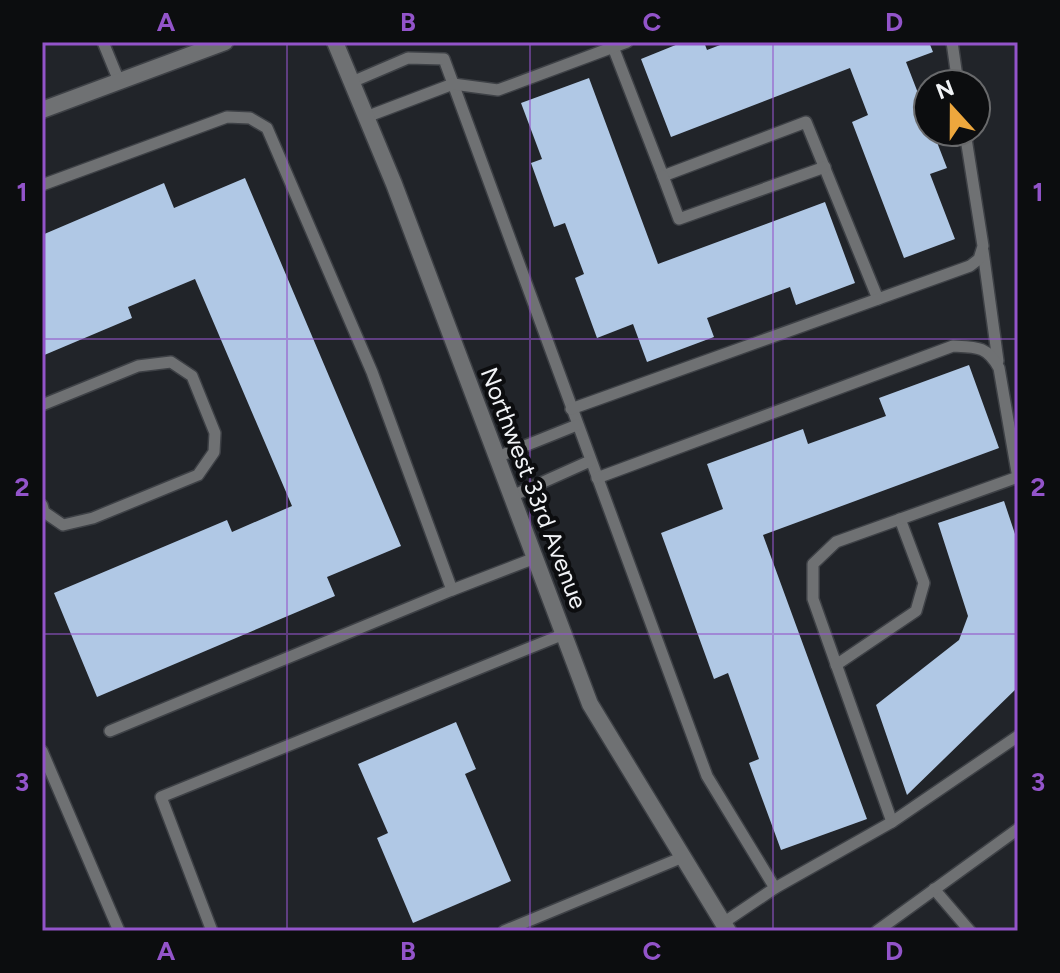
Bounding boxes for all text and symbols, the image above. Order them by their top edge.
text: A [157,6,176,38]
text: B [400,6,416,38]
text: C [643,6,662,38]
text: D [885,6,903,38]
north arrow [912,68,992,148]
text: N [932,74,958,105]
text: 1 [17,176,27,208]
text: 1 [1033,176,1043,208]
street label: Northwest 33rd Avenue [475,363,593,613]
text: 2 [14,471,30,503]
text: 2 [1030,471,1046,503]
text: 3 [15,766,29,798]
text: 3 [1031,766,1045,798]
text: A [157,935,176,967]
text: B [400,935,416,967]
text: C [643,935,662,967]
text: D [885,935,903,967]

